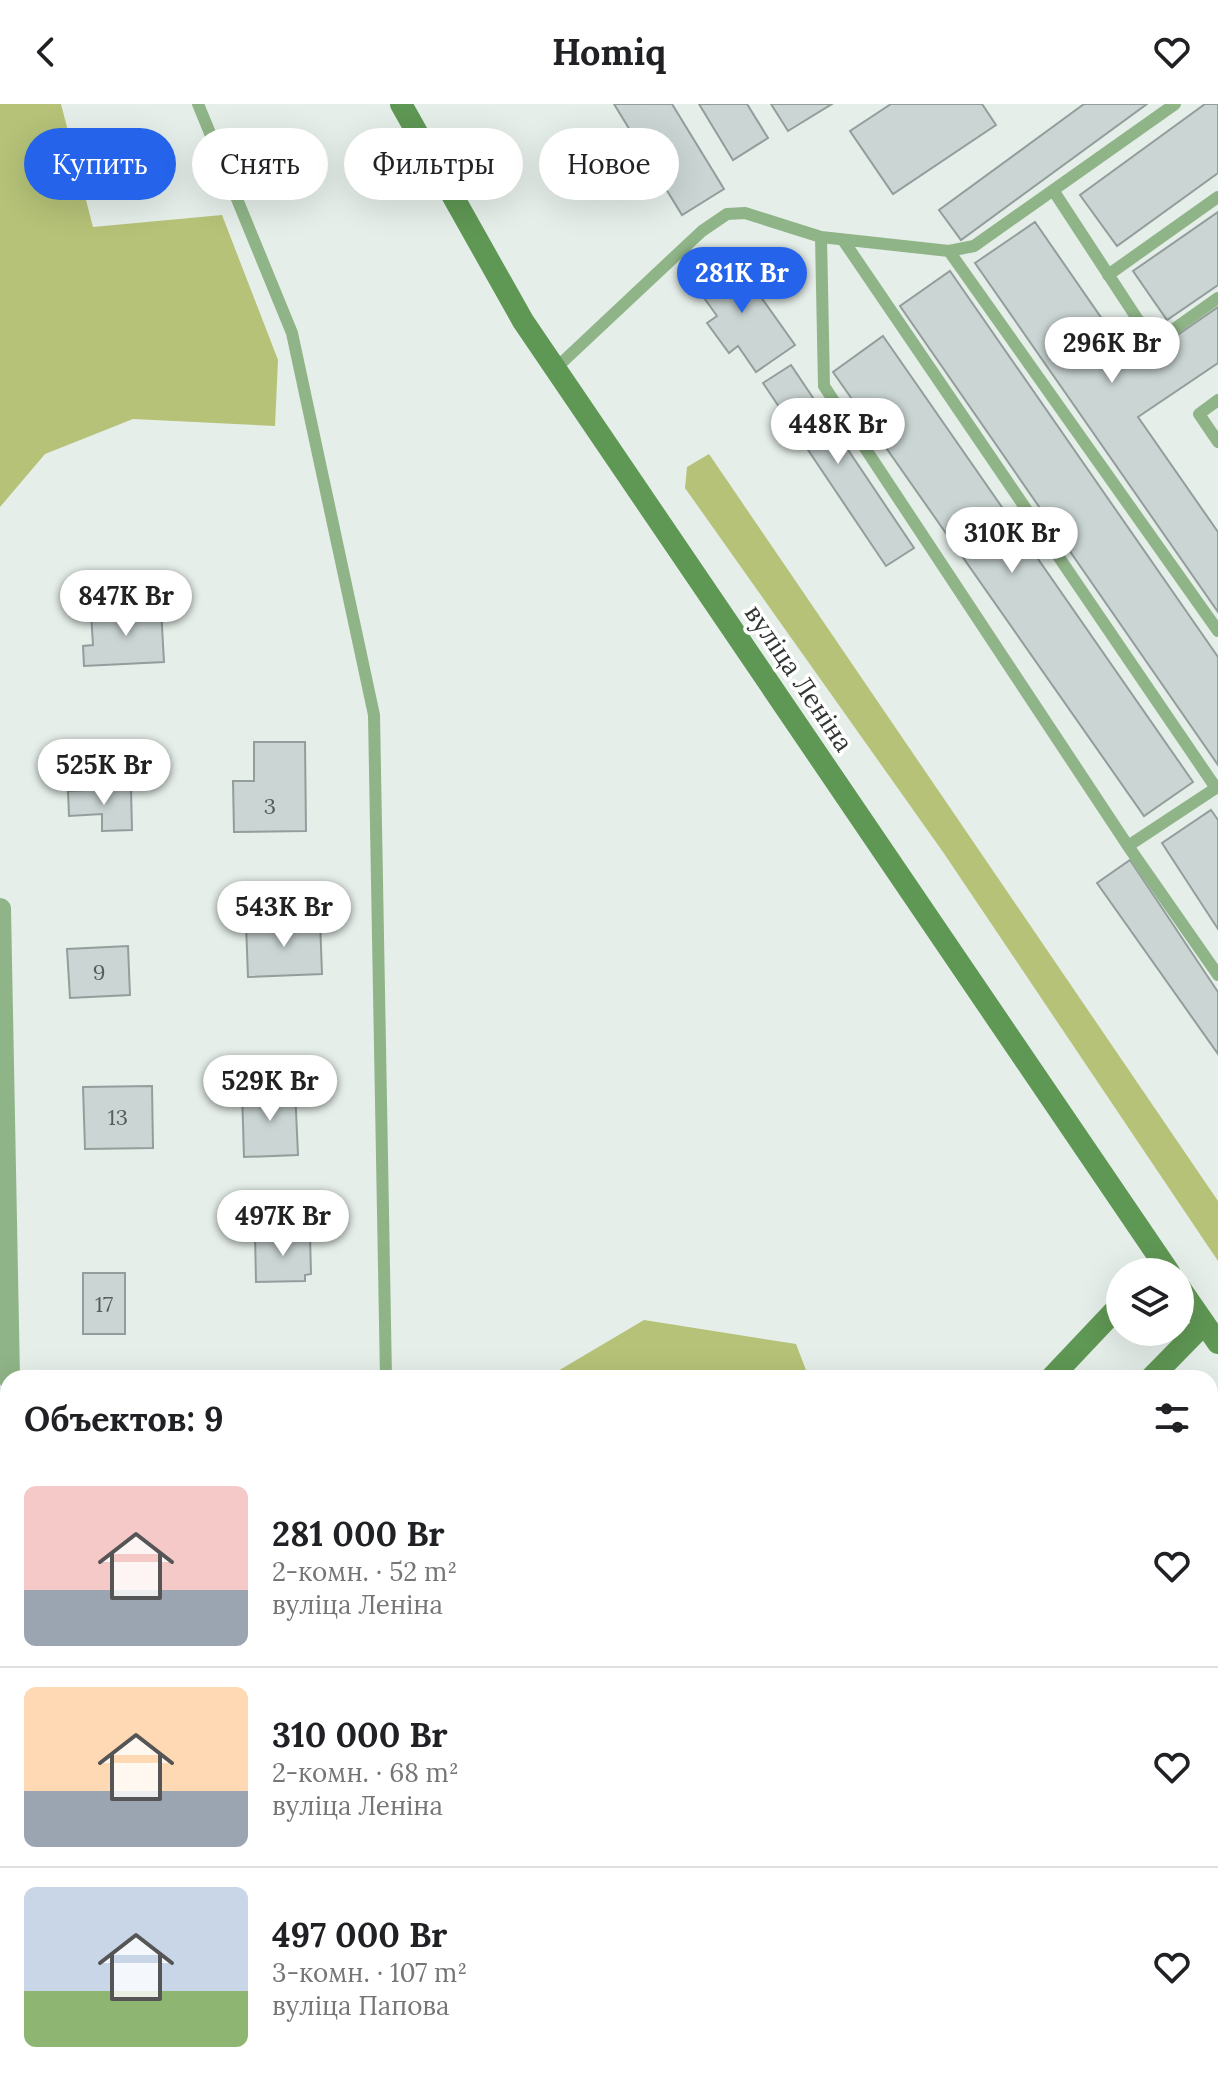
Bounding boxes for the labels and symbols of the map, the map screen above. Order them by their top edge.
pin: 281K Br [668,247,816,315]
pin: 296K Br [1038,317,1186,385]
pin: 448K Br [764,398,912,466]
pin: 310K Br [938,507,1086,575]
pin: 847K Br [52,570,200,638]
street label: вуліца Леніна [738,598,861,758]
pin: 525K Br [30,739,178,807]
house number: 3 [264,792,276,820]
pin: 543K Br [210,881,358,949]
house number: 9 [93,958,105,986]
pin: 529K Br [196,1055,344,1123]
house number: 13 [108,1103,128,1131]
pin: 497K Br [209,1190,357,1258]
house number: 17 [95,1290,113,1318]

